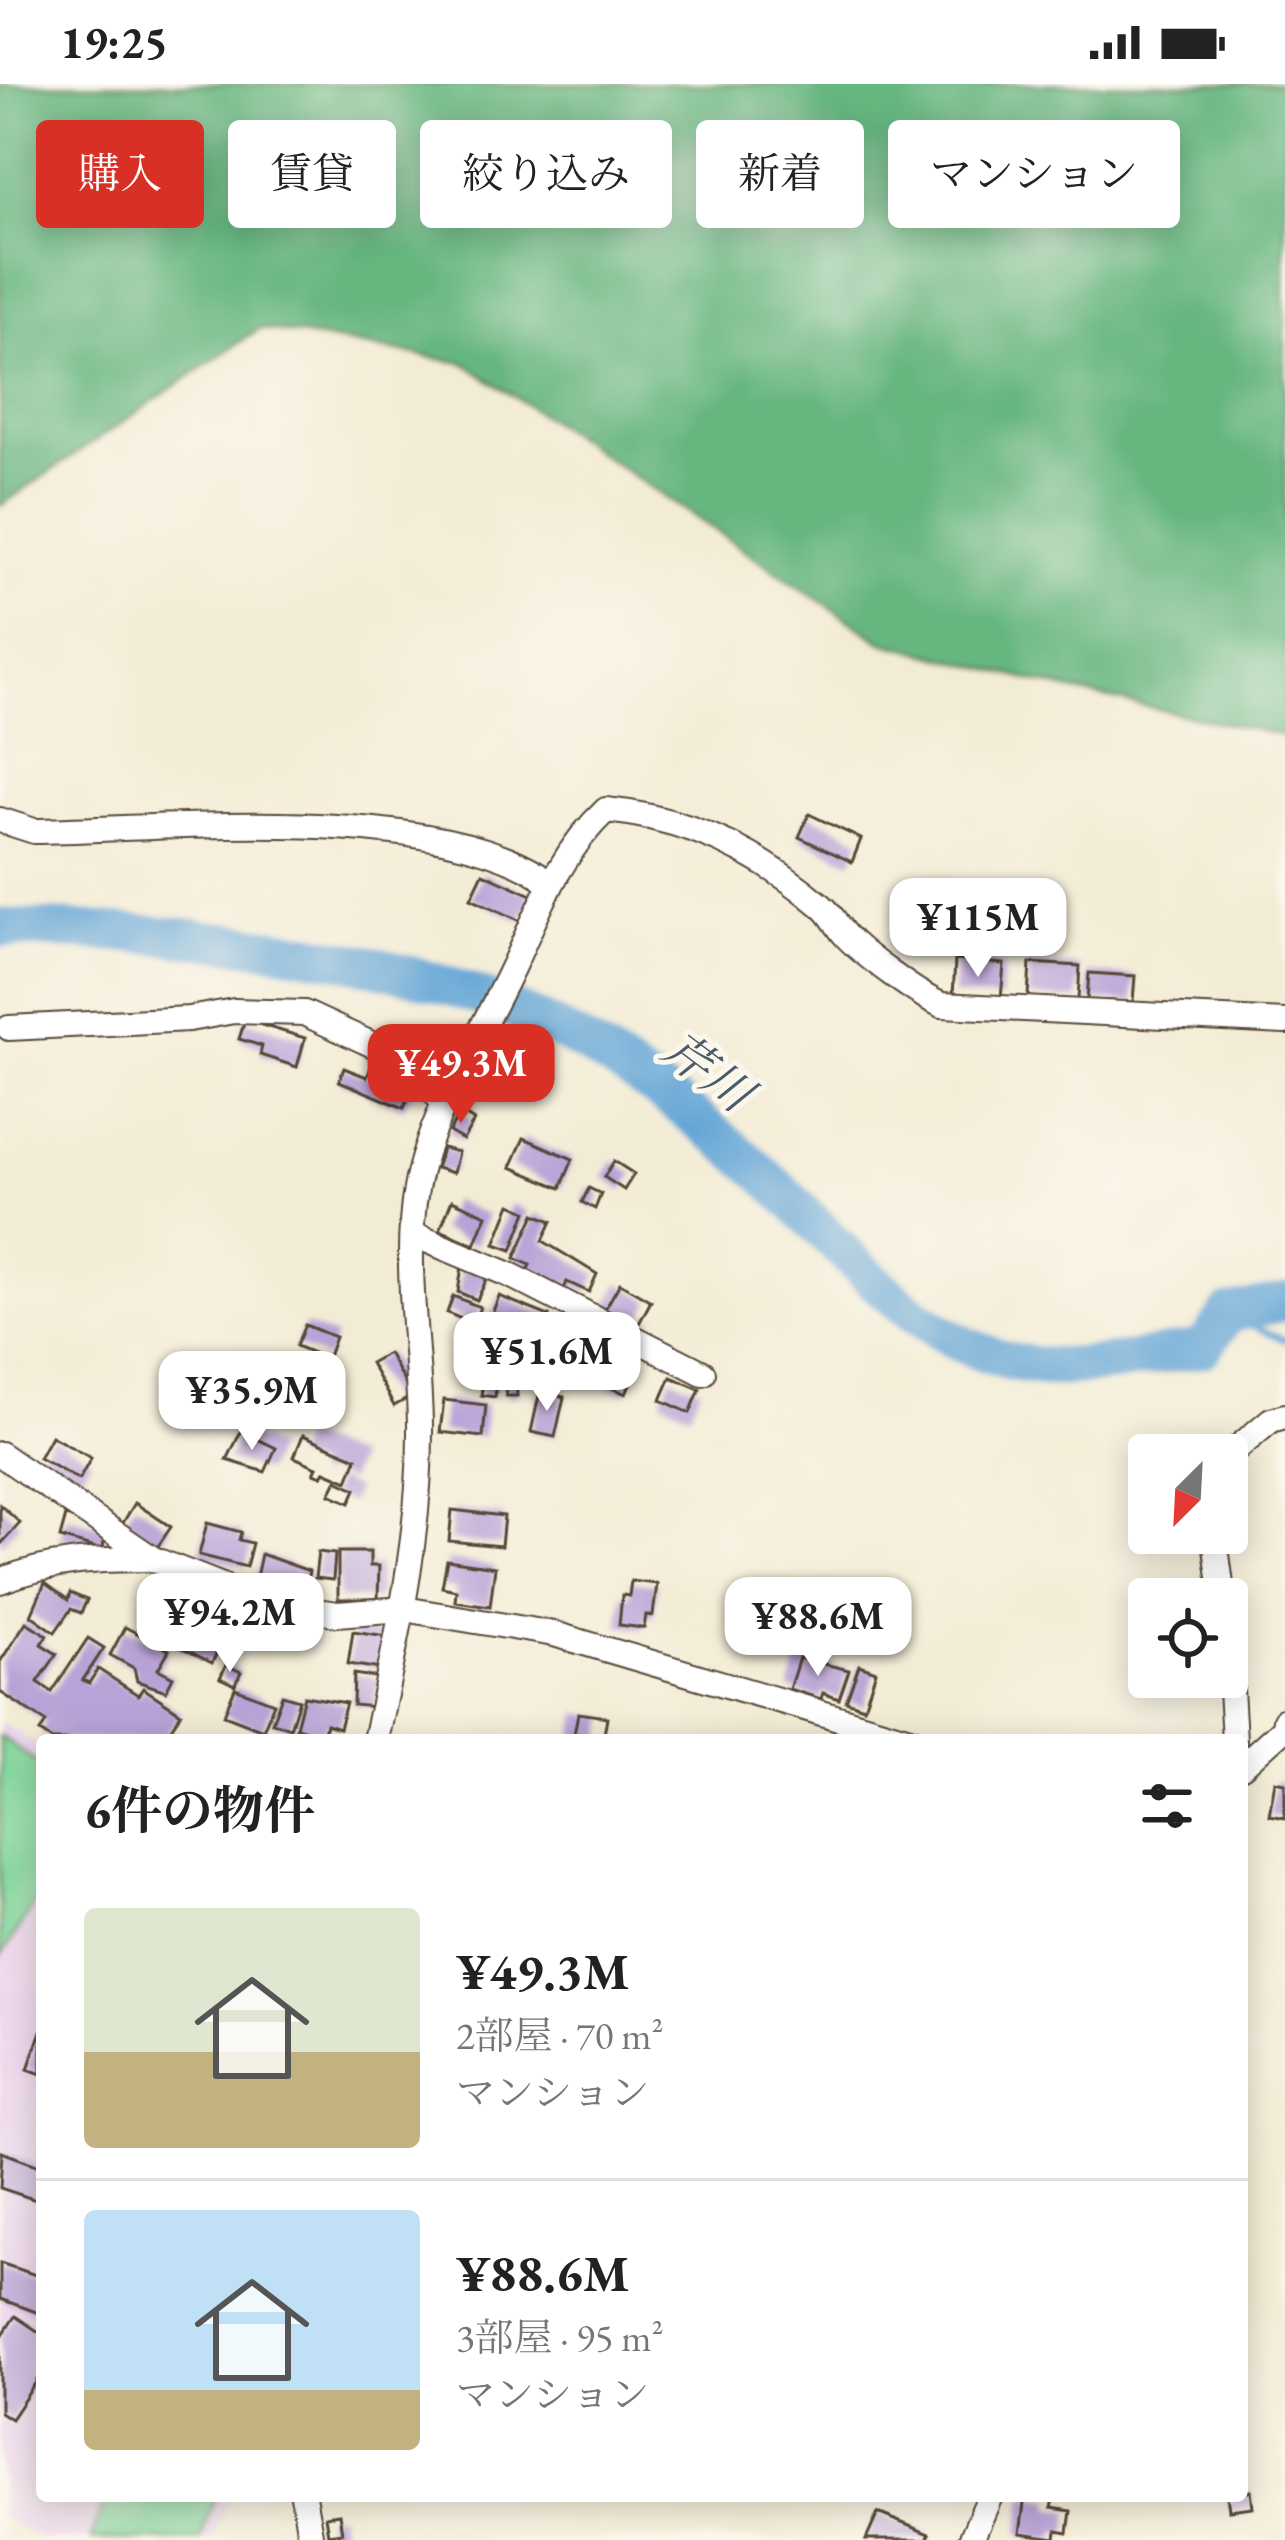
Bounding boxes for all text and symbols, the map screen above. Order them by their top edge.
text: 19:25 [60,13,168,71]
chip: 購入 [36,120,204,228]
chip: 賃貸 [228,120,396,228]
chip: 絞り込み [420,120,672,228]
chip: 新着 [696,120,864,228]
chip: マンション [888,120,1180,228]
pin: ¥115M [894,878,1062,980]
text: ¥115M [916,891,1040,942]
water label: 芹川 [651,1017,769,1128]
pin: ¥49.3M [363,1024,559,1126]
text: ¥49.3M [395,1037,527,1088]
pin: ¥51.6M [449,1312,645,1414]
text: ¥51.6M [481,1325,613,1376]
pin: ¥35.9M [154,1351,350,1453]
text: ¥35.9M [186,1364,318,1415]
north arrow [1128,1434,1248,1554]
map controls [1128,1434,1248,1698]
pin: ¥94.2M [132,1573,328,1675]
pin: ¥88.6M [720,1577,916,1679]
button: locate [1128,1578,1248,1698]
text: ¥94.2M [164,1586,296,1637]
text: ¥88.6M [752,1590,884,1641]
icon: filters [1134,1773,1200,1839]
text: 6件の物件 [84,1777,315,1843]
text: ¥49.3M [456,1938,630,2004]
icon: home [180,1956,324,2100]
text: 2部屋 · 70 m² [456,2010,663,2061]
text: マンション [456,2067,649,2118]
text: ¥88.6M [456,2240,630,2306]
icon: home [180,2258,324,2402]
text: 3部屋 · 95 m² [456,2312,663,2363]
text: マンション [456,2369,649,2420]

